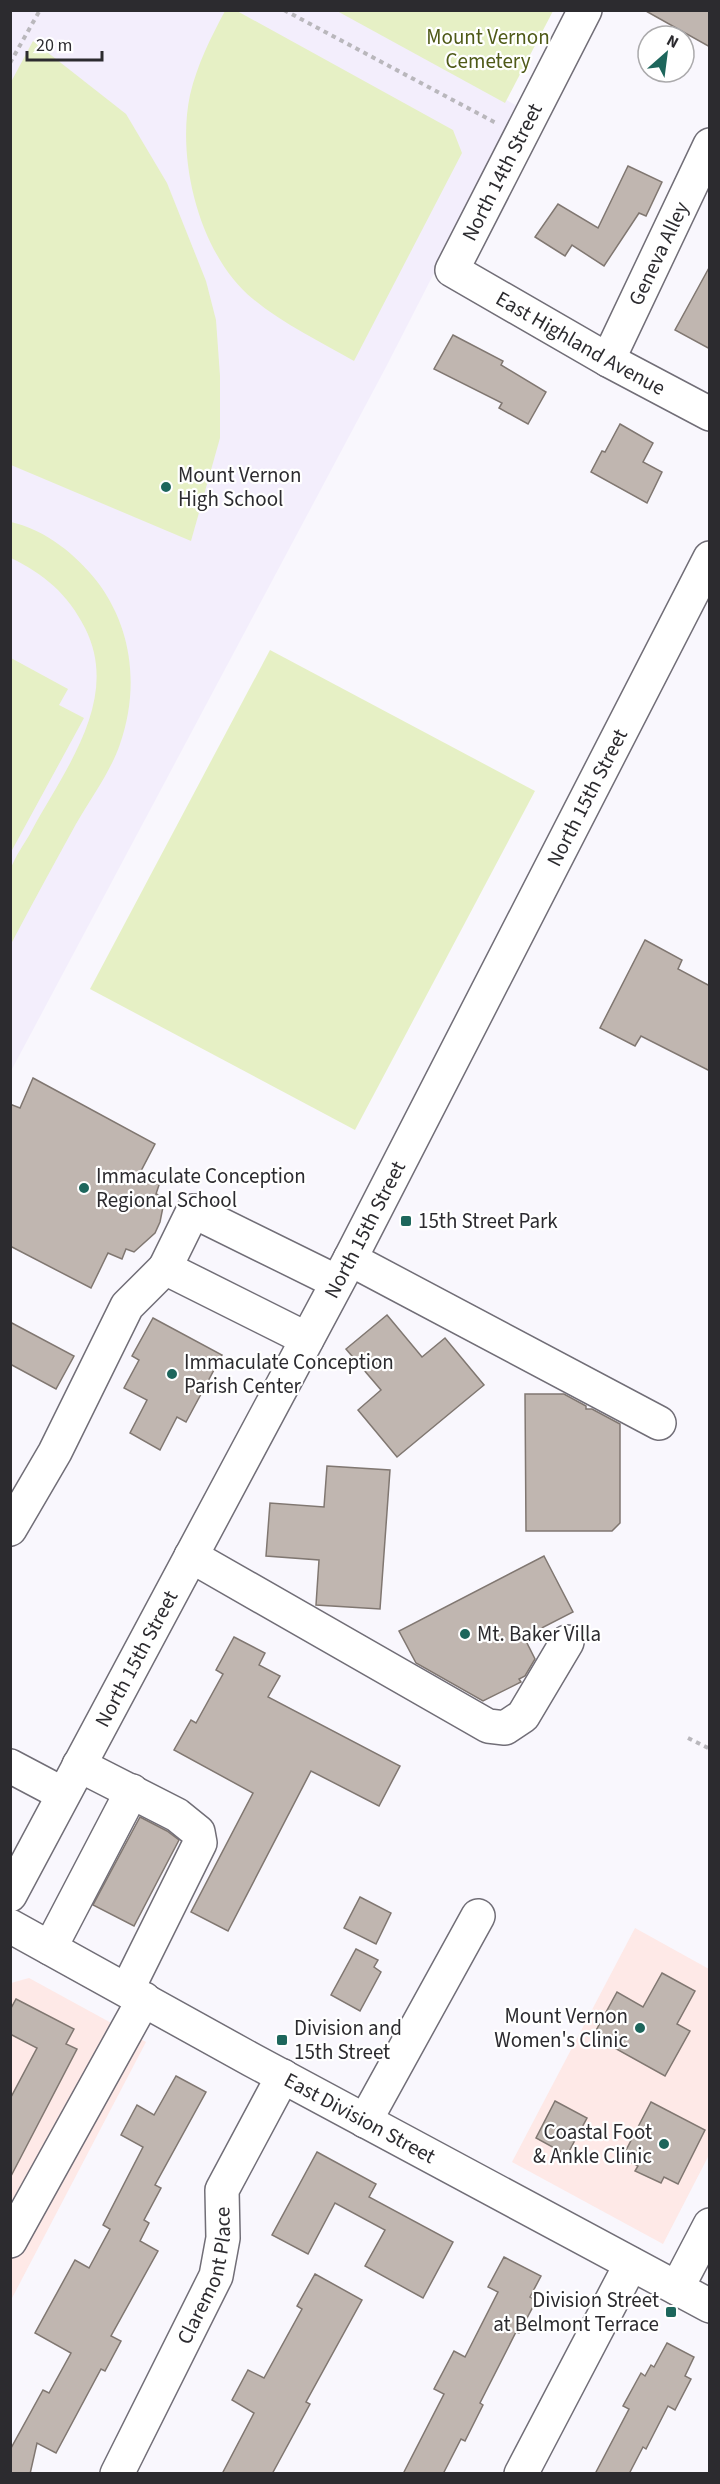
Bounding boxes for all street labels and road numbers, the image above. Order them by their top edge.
street label: North 14th Street [454,98,550,246]
street label: Geneva Alley [621,196,696,310]
street label: East Highland Avenue [490,283,671,403]
street label: North 15th Street [539,723,635,872]
street label: North 15th Street [317,1156,413,1304]
street label: North 15th Street [87,1585,185,1732]
street label: East Division Street [279,2065,441,2171]
street label: Claremont Place [169,2206,238,2349]

